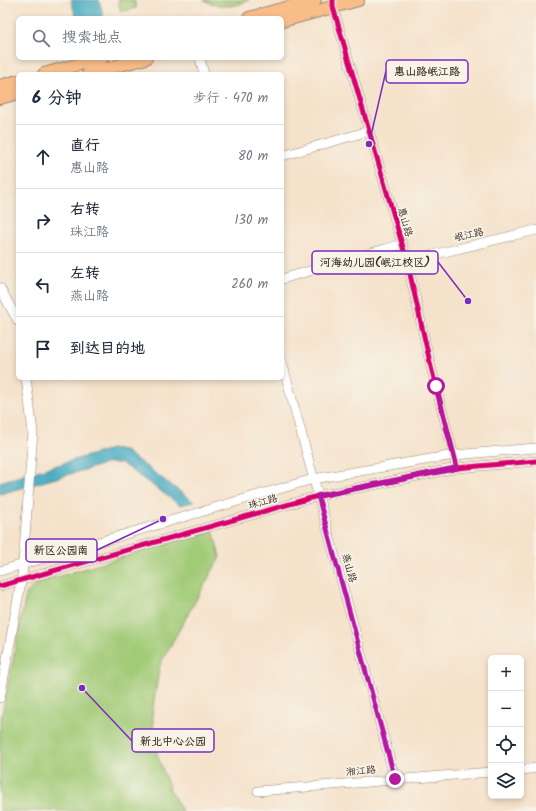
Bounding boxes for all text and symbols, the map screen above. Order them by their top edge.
search box [16,16,284,60]
text: 搜索地点 [62,26,122,50]
icon: search [30,27,52,49]
callout: 惠山路岷江路 [386,60,468,83]
text: 惠山路岷江路 [394,63,460,81]
text: 6 分钟 [32,85,82,112]
text: 步行 · 470 m [193,88,268,109]
text: 直行 [70,134,100,158]
icon: ahead [32,146,54,168]
text: 80 m [238,146,268,167]
text: 惠山路 [70,158,109,179]
text: 右转 [70,198,100,222]
street label: 惠山路 [393,205,417,239]
icon: right [32,210,54,232]
text: 130 m [234,210,268,231]
text: 珠江路 [70,222,109,243]
street label: 岷江路 [453,224,485,246]
callout: 河海幼儿园(岷江校区) [312,251,438,274]
text: 河海幼儿园(岷江校区) [320,254,430,272]
text: 左转 [70,262,100,286]
icon: left [32,274,54,296]
text: 260 m [231,274,268,295]
text: 燕山路 [70,286,109,307]
text: 到达目的地 [70,337,145,361]
icon: arrive [32,338,54,360]
route start [427,377,445,395]
street label: 珠江路 [246,490,280,514]
callout: 新区公园南 [26,539,97,562]
text: 新区公园南 [34,542,89,560]
street label: 燕山路 [337,551,361,585]
map controls [488,655,524,799]
button: + [488,655,524,691]
button: − [488,691,524,727]
button: locate [488,727,524,763]
callout: 新北中心公园 [132,729,214,752]
text: 新北中心公园 [140,733,206,751]
street label: 湘江路 [345,762,377,780]
button: layers [488,763,524,799]
route end [386,770,404,788]

